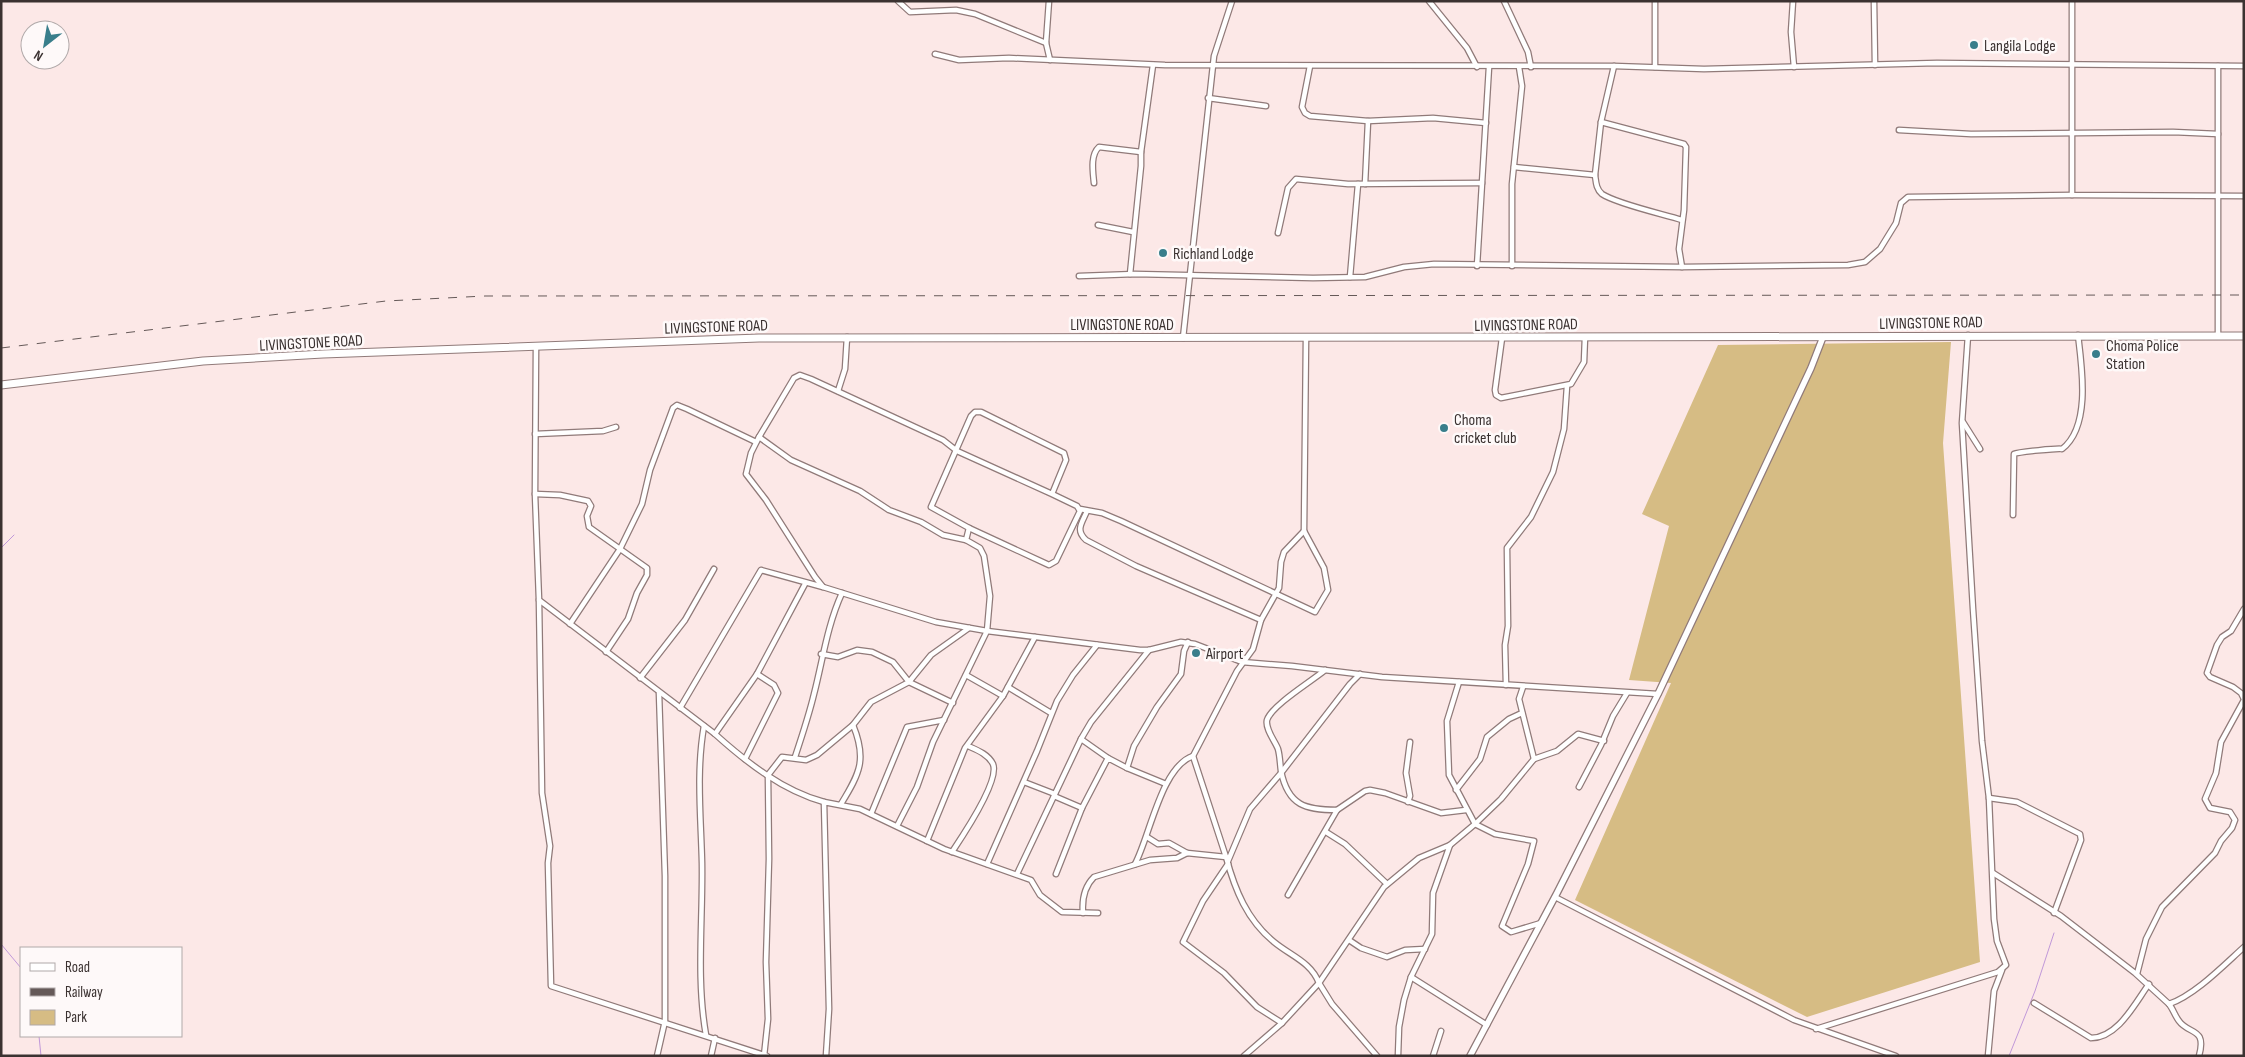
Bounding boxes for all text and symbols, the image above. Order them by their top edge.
north arrow [20,20,70,70]
place label: Langila Lodge [1984,37,2056,56]
marker: Langila Lodge [1968,39,1980,51]
text: N [31,47,46,65]
place label: Richland Lodge [1173,245,1254,264]
marker: Richland Lodge [1157,247,1169,259]
street label: LIVINGSTONE ROAD [1879,313,1983,334]
street label: LIVINGSTONE ROAD [1474,315,1578,336]
street label: LIVINGSTONE ROAD [664,316,768,339]
street label: LIVINGSTONE ROAD [1070,316,1174,335]
street label: LIVINGSTONE ROAD [259,331,363,356]
place label: Choma Police Station [2106,337,2179,374]
marker: Choma Police Station [2090,348,2102,360]
place label: Choma cricket club [1454,411,1517,448]
marker: Choma cricket club [1438,422,1450,434]
place label: Airport [1205,645,1243,664]
marker: Airport [1190,647,1202,659]
legend [20,947,182,1037]
text: Road [65,958,90,977]
text: Railway [65,983,103,1002]
text: Park [65,1008,87,1027]

